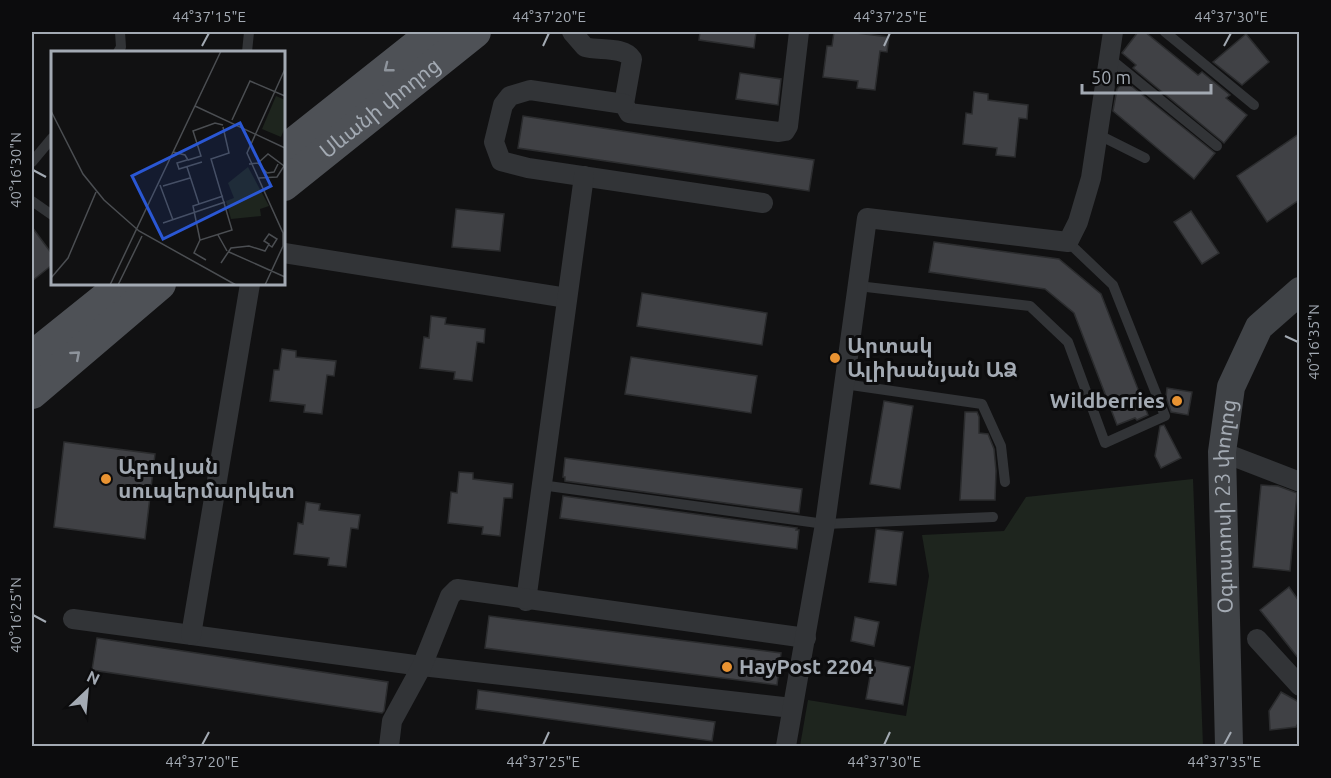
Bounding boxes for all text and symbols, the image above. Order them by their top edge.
text: 44°37'15"E [172,8,246,25]
text: 44°37'20"E [512,8,586,25]
text: 44°37'25"E [853,8,927,25]
text: 44°37'30"E [1194,8,1268,25]
inset map [51,51,285,285]
street label: Սևանի փողոց [314,52,445,163]
scale bar [1082,57,1211,95]
one-way arrow [384,60,395,71]
text: 50 m [1091,67,1131,87]
text: 40°16'30"N [7,132,24,208]
text: 40°16'35"N [1305,304,1322,380]
place label: Արտակ Ալիխանյան ԱՁ [847,333,1017,382]
one-way arrow [69,351,80,362]
marker: Արտակ Ալիխանյան ԱՁ [828,351,842,365]
place label: Wildberries [1050,388,1165,412]
marker: Wildberries [1170,394,1184,408]
street label: Օգոստոսի 23 փողոց [1209,397,1241,614]
place label: Աբովյան սուպերմարկետ [118,454,295,503]
marker: Աբովյան սուպերմարկետ [99,472,113,486]
text: 40°16'25"N [7,577,24,653]
place label: HayPost 2204 [739,654,874,678]
marker: HayPost 2204 [720,660,734,674]
north arrow [57,661,117,721]
text: N [84,667,103,688]
text: 44°37'20"E [165,753,239,770]
text: 44°37'25"E [506,753,580,770]
text: 44°37'30"E [847,753,921,770]
text: 44°37'35"E [1187,753,1261,770]

